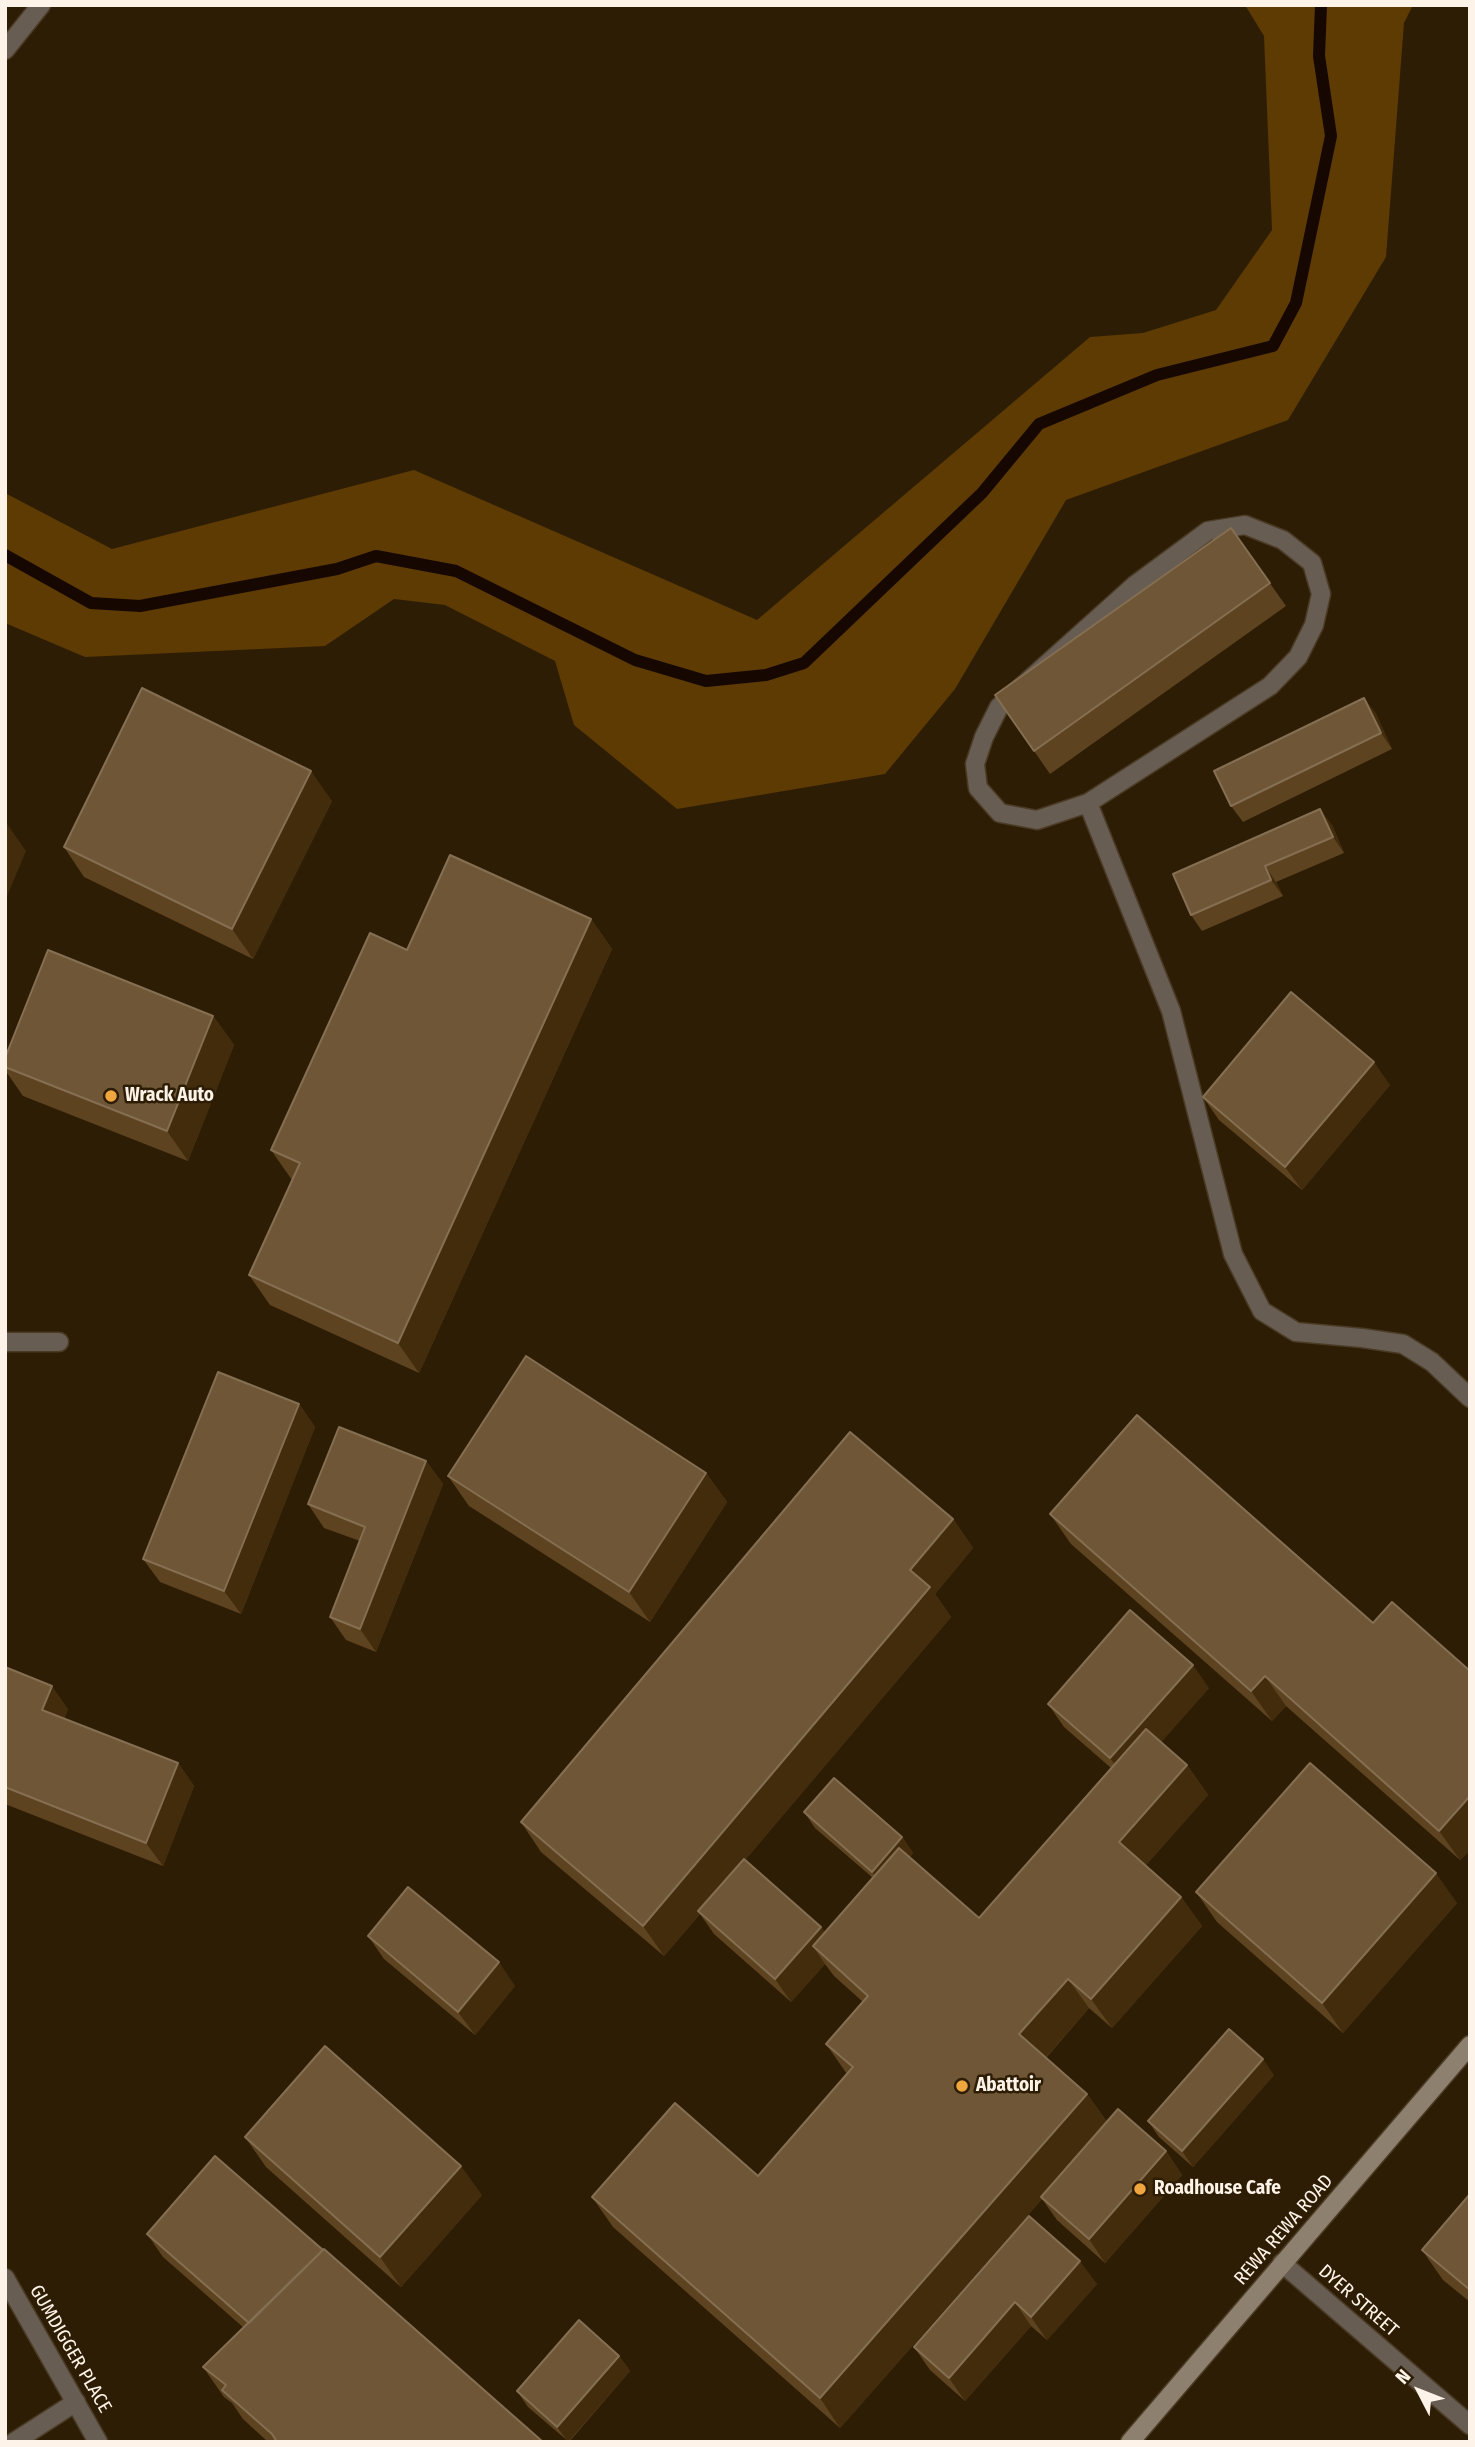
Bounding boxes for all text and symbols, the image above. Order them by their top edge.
place label: Wrack Auto [125,1085,214,1107]
marker: Wrack Auto [103,1088,119,1104]
place label: Abattoir [976,2075,1041,2097]
marker: Abattoir [954,2078,970,2094]
street label: REWA REWA ROAD [1230,2170,1338,2290]
place label: Roadhouse Cafe [1154,2178,1281,2200]
marker: Roadhouse Cafe [1132,2181,1148,2197]
street label: DYER STREET [1313,2260,1403,2342]
street label: GUMDIGGER PLACE [24,2281,116,2417]
north arrow [1384,2356,1454,2426]
text: N [1391,2365,1415,2389]

